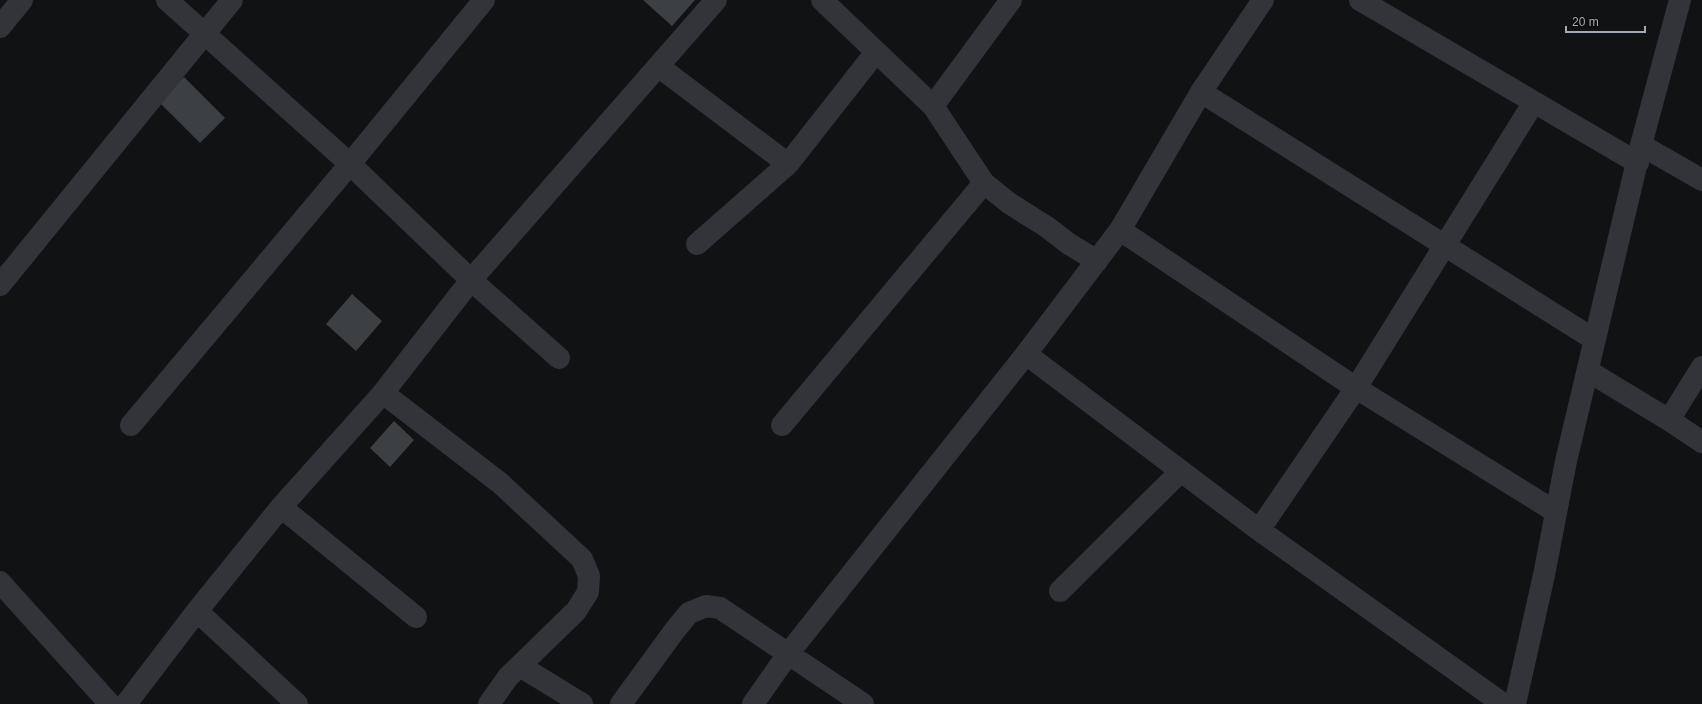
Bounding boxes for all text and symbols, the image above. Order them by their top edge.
scale bar [1566,8,1645,34]
text: 20 m [1572,15,1599,29]

